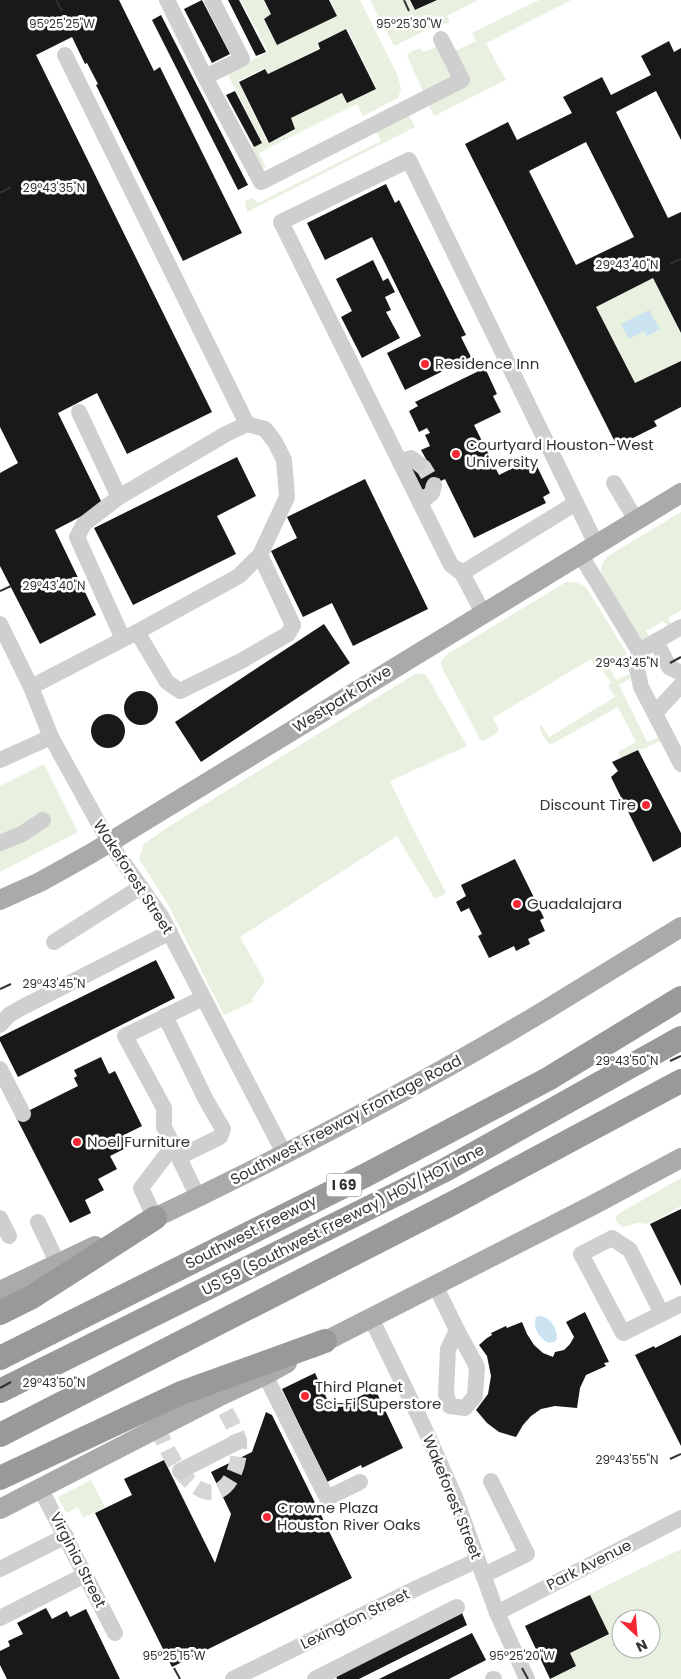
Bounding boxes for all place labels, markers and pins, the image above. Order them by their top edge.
place label: Residence Inn [435,353,539,374]
marker: Residence Inn [419,358,431,370]
place label: Courtyard Houston-West University [466,434,654,472]
marker: Courtyard Houston-West University [450,448,462,460]
place label: Discount Tire [540,794,636,815]
marker: Discount Tire [640,799,652,811]
place label: Guadalajara [527,893,622,914]
marker: Guadalajara [511,898,523,910]
place label: Noel Furniture [87,1131,190,1152]
marker: Noel Furniture [71,1136,83,1148]
place label: Third Planet Sci-Fi Superstore [315,1376,441,1414]
marker: Third Planet Sci-Fi Superstore [299,1390,311,1402]
place label: Crowne Plaza Houston River Oaks [277,1497,421,1535]
marker: Crowne Plaza Houston River Oaks [261,1511,273,1523]

